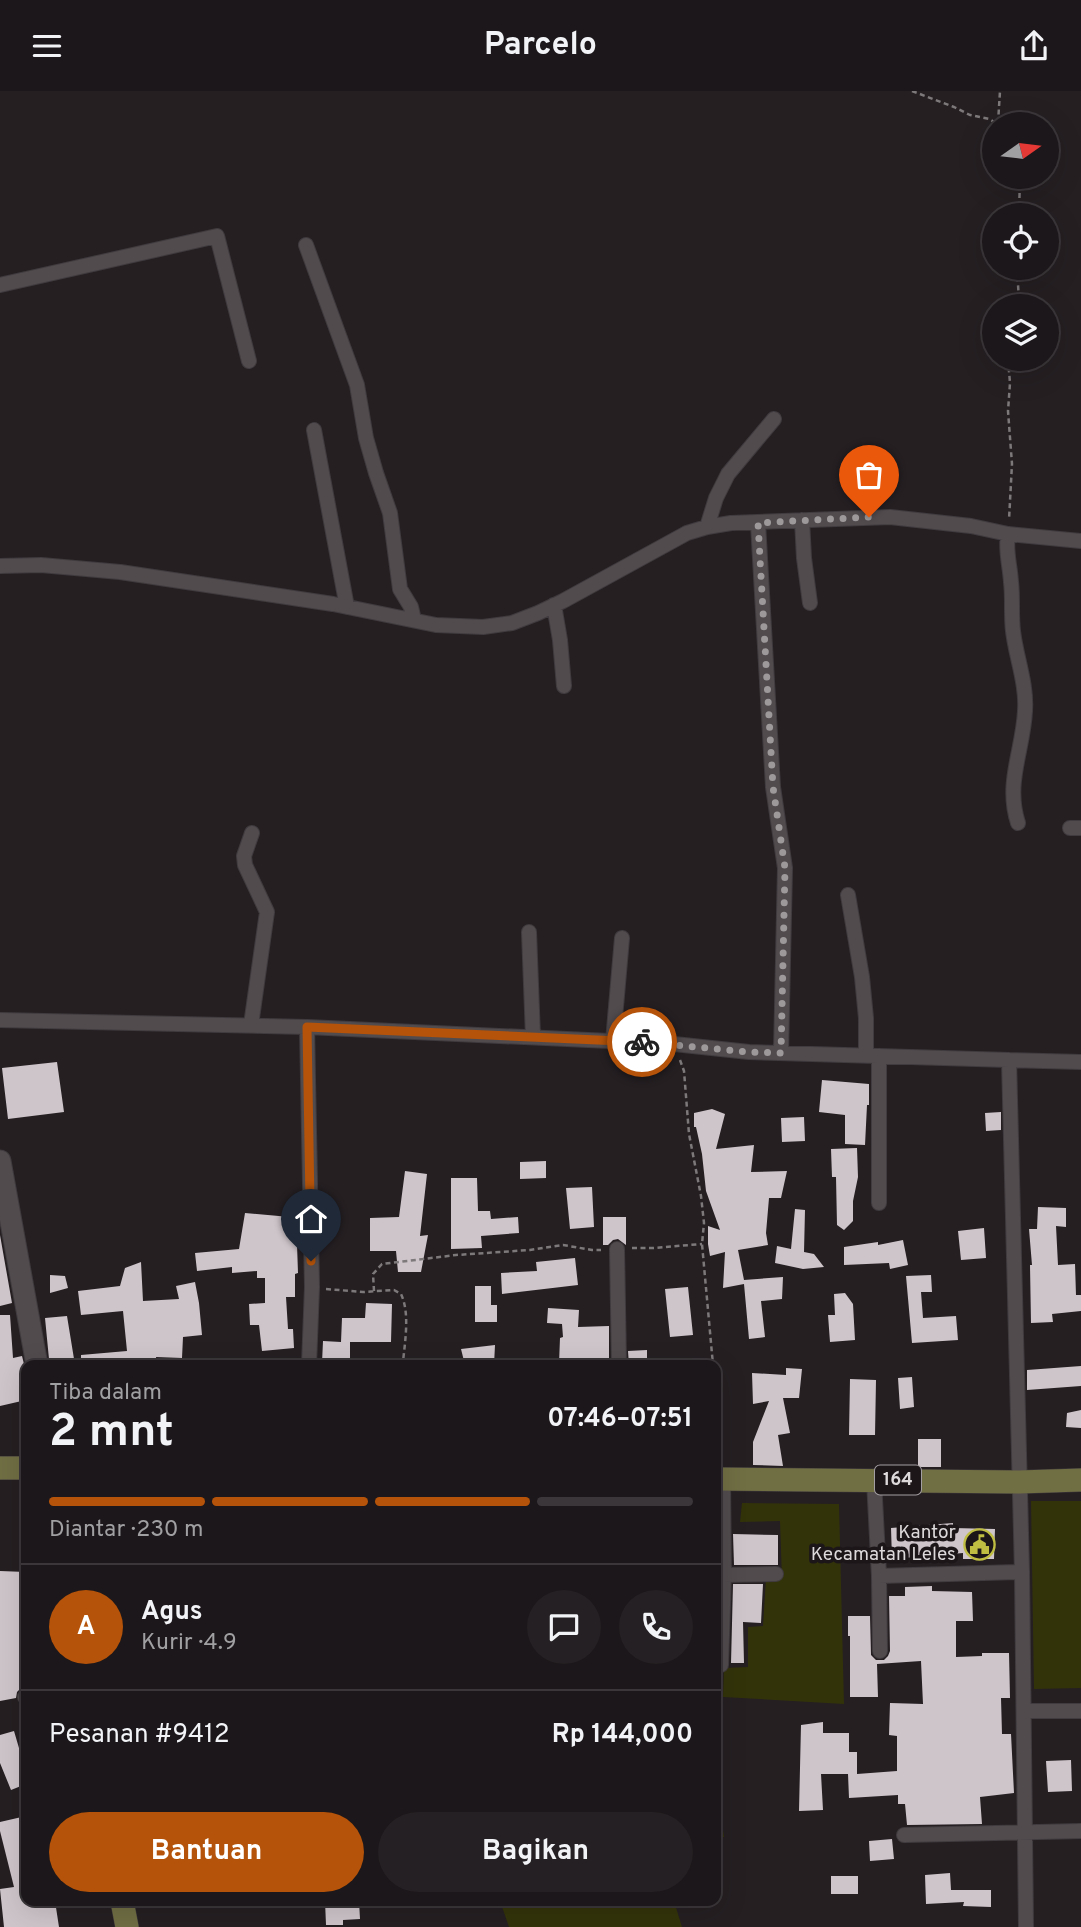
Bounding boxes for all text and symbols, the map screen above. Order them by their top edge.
text: Parcelo [484,26,597,66]
icon: menu [28,27,66,65]
icon: share [1015,27,1053,65]
north arrow [982,112,1059,189]
map controls [982,112,1059,371]
button: locate [982,203,1059,280]
button: layers [982,294,1059,371]
pin [839,445,899,517]
icon: bag [850,456,888,494]
courier [607,1007,677,1077]
icon: bike [623,1023,661,1061]
pin [281,1189,341,1261]
icon: home [292,1200,330,1238]
text: Tiba dalam [49,1379,162,1408]
text: 07:46–07:51 [547,1403,693,1436]
text: 2 mnt [49,1404,174,1463]
road number: 164 [875,1465,921,1495]
text: Diantar · 230 m [49,1516,204,1545]
place label: Kantor Kecamatan Leles [811,1521,957,1567]
public building icon: Kantor Kecamatan Leles [962,1527,996,1561]
button: chat [527,1590,601,1664]
button: phone [619,1590,693,1664]
text: Agus [141,1596,203,1629]
text: A [77,1611,95,1644]
text: Kurir · 4.9 [141,1629,237,1658]
text: Pesanan #9412 [49,1719,230,1752]
text: Rp 144,000 [552,1719,693,1752]
button: Bantuan [49,1812,364,1892]
button: Bagikan [378,1812,693,1892]

